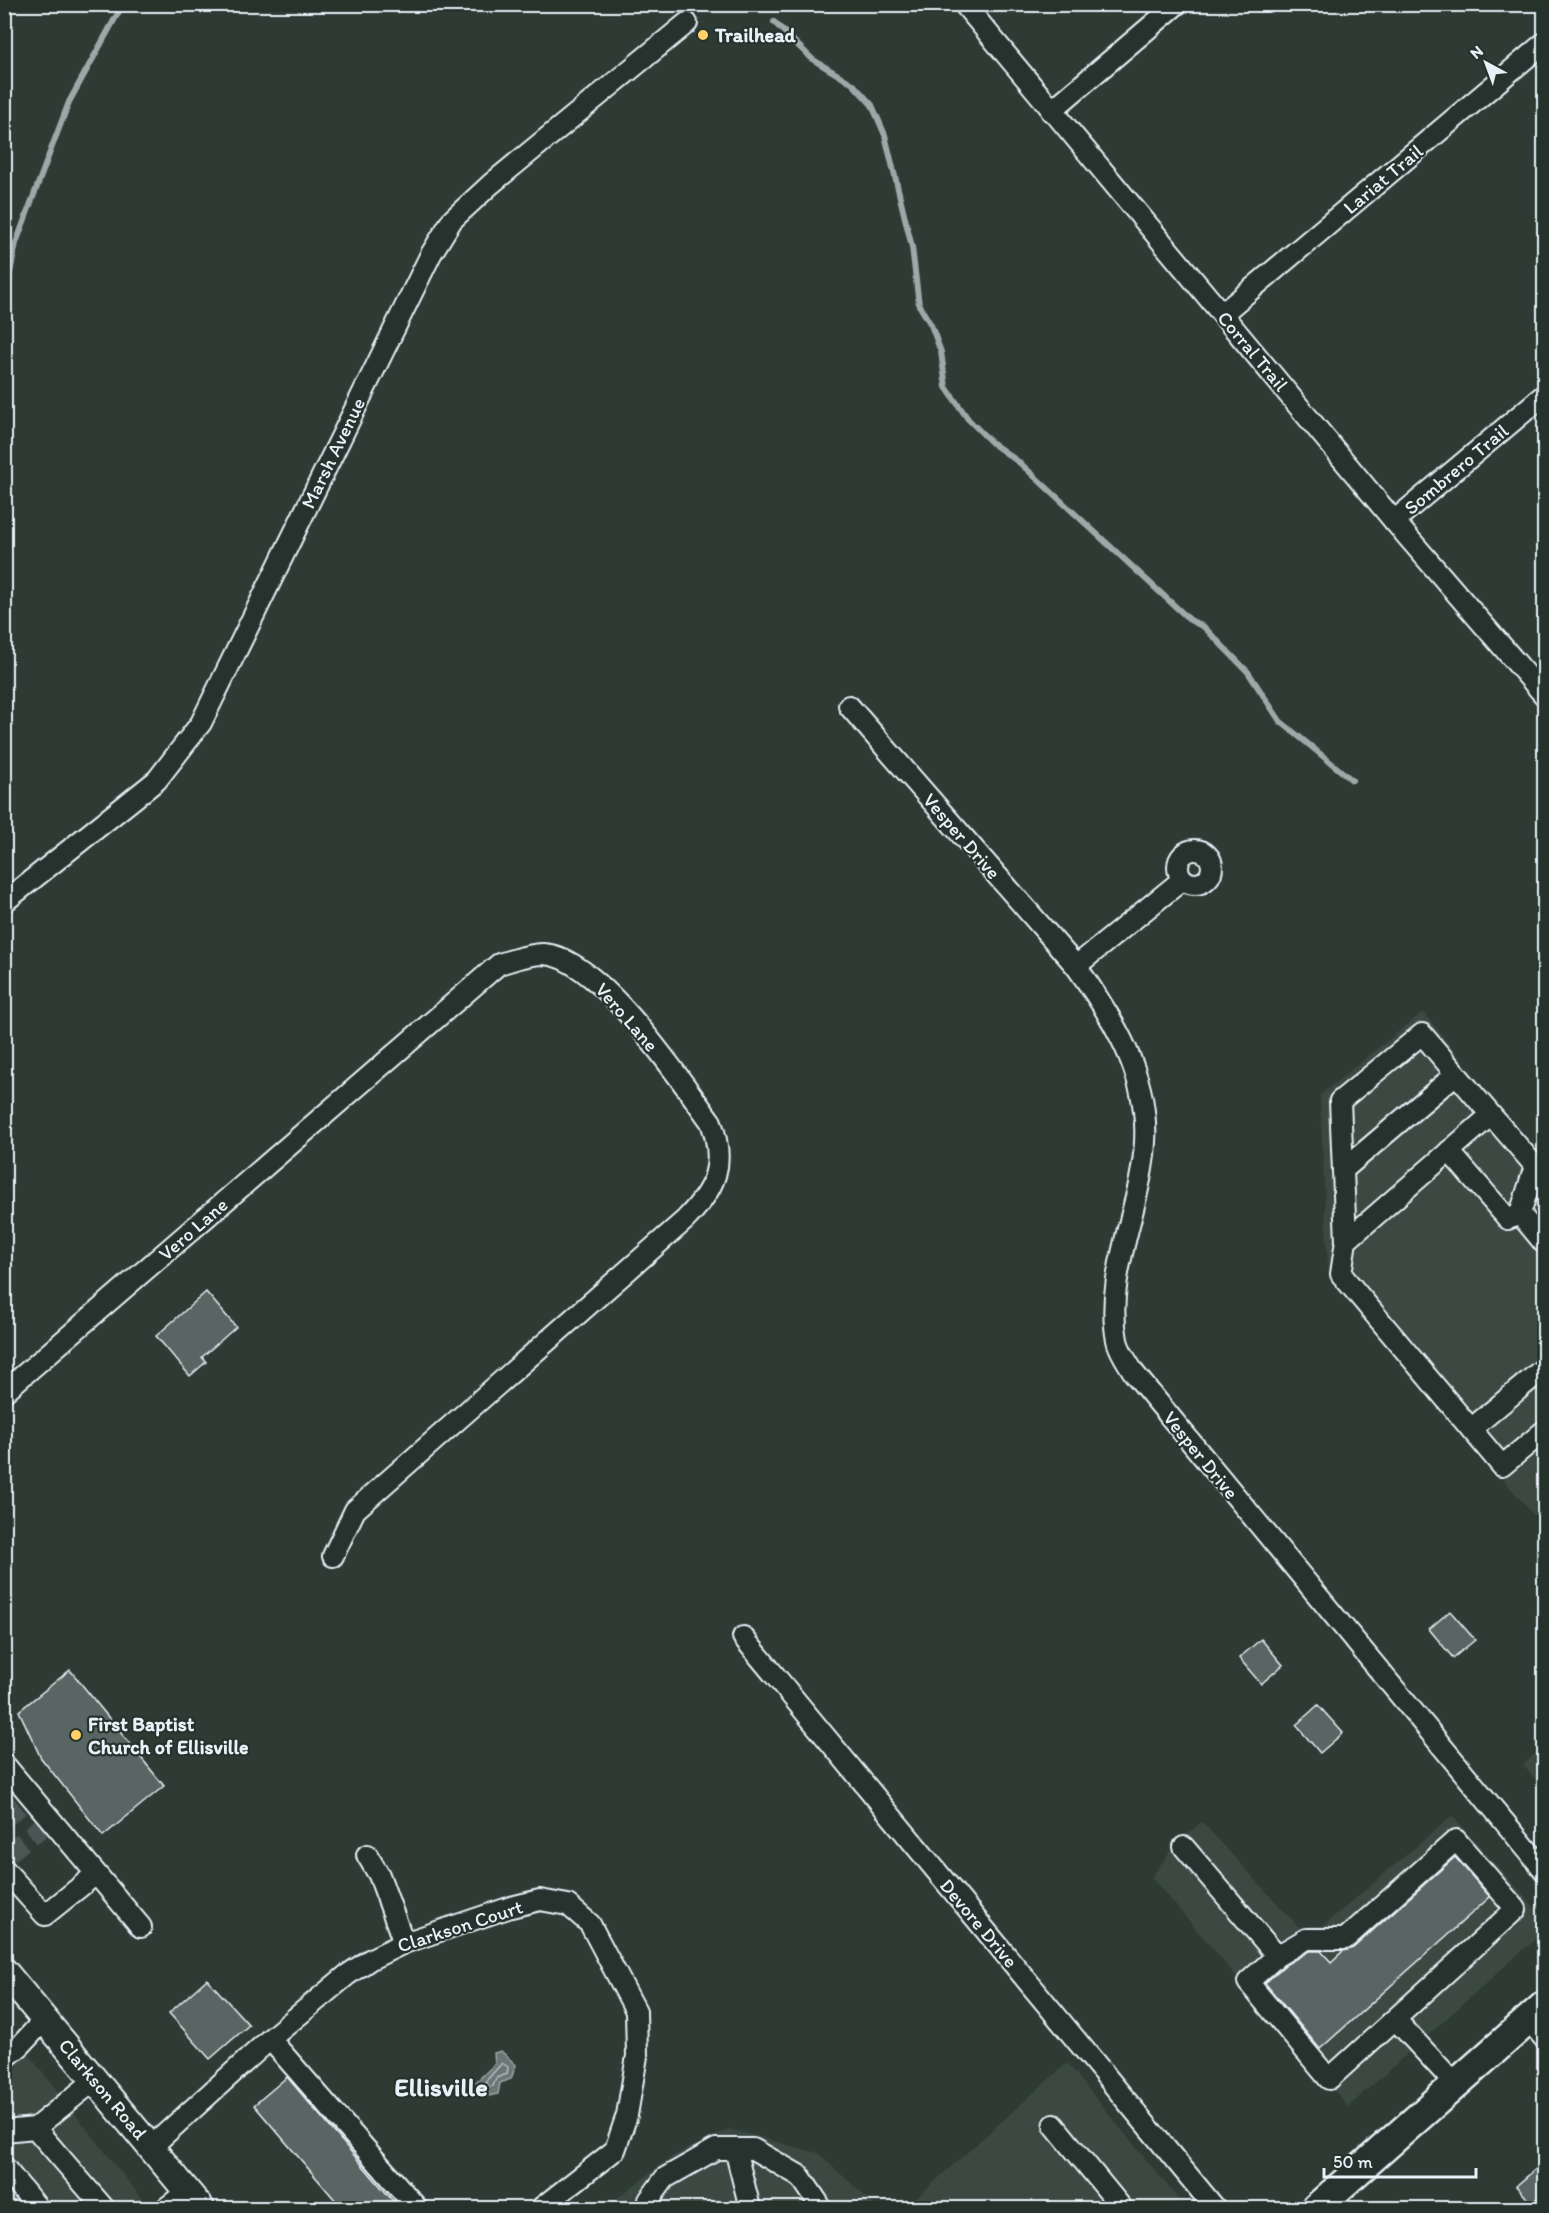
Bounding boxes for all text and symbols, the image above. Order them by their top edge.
place label: Trailhead [714,23,797,47]
marker: Trailhead [696,28,710,42]
north arrow [1456,33,1516,93]
text: N [1466,41,1487,63]
street label: Lariat Trail [1338,139,1428,219]
street label: Corral Trail [1212,306,1294,396]
street label: Marsh Avenue [296,394,370,512]
street label: Sombrero Trail [1399,418,1513,520]
street label: Vesper Drive [918,788,1006,884]
street label: Vero Lane [590,978,664,1056]
street label: Vero Lane [154,1192,232,1266]
street label: Vesper Drive [1158,1406,1244,1504]
place label: First Baptist Church of Ellisville [88,1712,249,1759]
marker: First Baptist Church of Ellisville [69,1728,83,1742]
street label: Devore Drive [935,1874,1023,1972]
street label: Clarkson Court [394,1894,526,1958]
street label: Clarkson Road [54,2034,152,2145]
district label: Ellisville [394,2071,488,2103]
scale bar [1324,2141,1476,2179]
text: 50 m [1333,2151,1373,2173]

